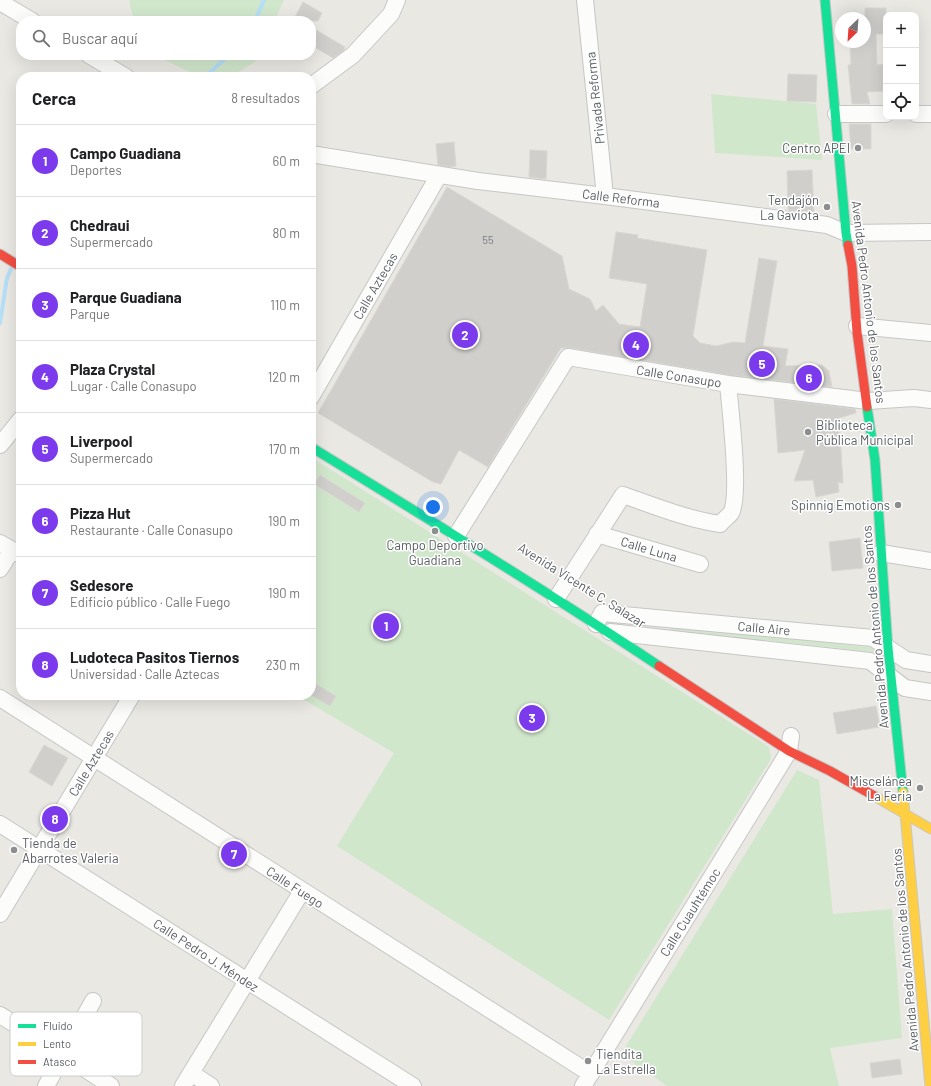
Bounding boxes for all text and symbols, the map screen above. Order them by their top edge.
north arrow [835,12,871,48]
map controls [883,12,919,120]
button: + [883,12,919,48]
search box [16,16,316,60]
icon: search [30,27,52,49]
text: Buscar aquí [62,29,138,47]
button: − [883,48,919,84]
street label: Privada Reforma [582,51,608,145]
button: locate [883,84,919,120]
text: Cerca [32,88,76,108]
text: 8 resultados [231,90,300,106]
place label: Centro APEI [782,140,850,156]
marker: Centro APEI [853,143,863,153]
text: Campo Guadiana [70,144,181,162]
text: 1 [43,153,47,169]
text: 60 m [273,153,300,169]
text: Deportes [70,162,122,178]
street label: Calle Reforma [581,185,661,211]
place label: Tendajón La Gaviota [760,192,819,223]
street label: Avenida Pedro Antonio de los Santos [849,200,889,404]
marker: Tendajón La Gaviota [822,202,832,212]
text: Chedraui [70,216,130,234]
text: 2 [41,225,49,241]
text: 80 m [273,225,300,241]
house number: 55 [482,233,494,246]
text: Supermercado [70,234,153,250]
street label: Calle Aztecas [349,250,401,322]
text: Parque Guadiana [70,288,182,306]
text: 3 [41,297,49,313]
text: 110 m [270,297,300,313]
text: Parque [70,306,110,322]
pin: 2 [452,320,478,350]
pin: 4 [623,330,649,360]
pin: 5 [749,349,775,379]
text: Plaza Crystal [70,360,155,378]
street label: Calle Conasupo [635,361,723,391]
pin: 6 [796,363,822,393]
text: 4 [41,369,49,385]
text: 120 m [268,369,300,385]
text: Lugar · Calle Conasupo [70,378,197,394]
place label: Biblioteca Pública Municipal [816,417,914,448]
marker: Biblioteca Pública Municipal [803,427,813,437]
text: Liverpool [70,432,133,450]
text: 5 [41,441,49,457]
text: 170 m [269,441,300,457]
text: Supermercado [70,450,153,466]
your location [423,497,443,517]
place label: Spinnig Emotions [791,497,890,513]
marker: Spinnig Emotions [893,500,903,510]
text: Pizza Hut [70,504,131,522]
text: 6 [42,513,48,529]
text: 190 m [268,513,300,529]
text: Restaurante · Calle Conasupo [70,522,233,538]
street label: Avenida Pedro Antonio de los Santos [858,525,892,729]
marker: Campo Deportivo Guadiana [430,526,440,536]
street label: Calle Luna [619,533,679,565]
place label: Campo Deportivo Guadiana [386,537,484,568]
street label: Avenida Vicente C. Salazar [515,539,649,631]
text: Sedesore [70,576,133,594]
text: 7 [42,585,48,601]
text: 190 m [268,585,300,601]
text: Edificio público · Calle Fuego [70,594,230,610]
pin: 1 [373,611,399,641]
street label: Calle Aire [737,618,791,638]
text: Ludoteca Pasitos Tiernos [70,648,239,666]
text: 8 [41,657,49,673]
text: 230 m [266,657,300,673]
text: Universidad · Calle Aztecas [70,666,219,682]
pin: 3 [519,703,545,733]
street label: Calle Aztecas [65,727,117,799]
place label: Miscelánea La Feria [849,773,912,804]
marker: Miscelánea La Feria [915,783,925,793]
pin: 8 [42,804,68,834]
place label: Tienda de Abarrotes Valeria [22,835,119,866]
pin: 7 [221,839,247,869]
marker: Tienda de Abarrotes Valeria [9,845,19,855]
street label: Avenida Pedro Antonio de los Santos [888,848,922,1052]
street label: Calle Fuego [263,863,327,911]
street label: Calle Cuauhtémoc [656,865,724,959]
street label: Calle Pedro J. Méndez [150,915,262,995]
legend [10,1012,142,1076]
text: Fluido [43,1019,72,1032]
text: Lento [43,1037,71,1050]
place label: Tiendita La Estrella [596,1046,656,1077]
text: Atasco [43,1055,76,1068]
marker: Tiendita La Estrella [583,1056,593,1066]

